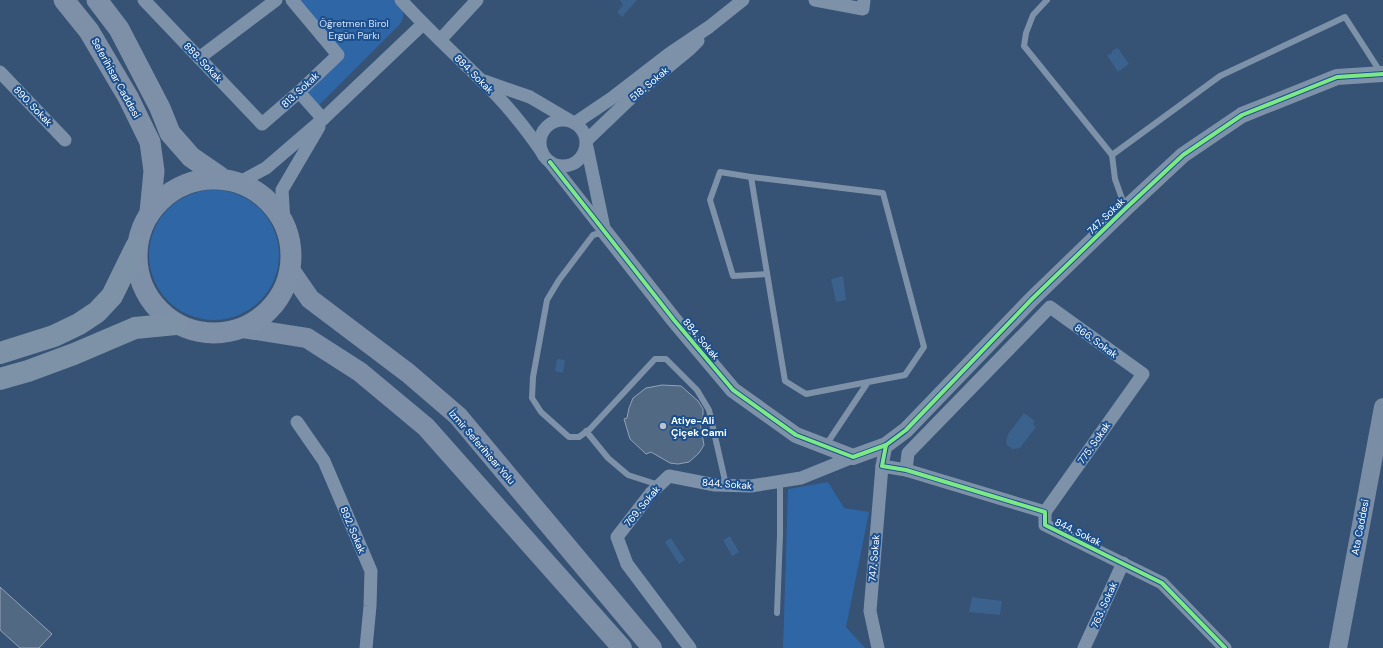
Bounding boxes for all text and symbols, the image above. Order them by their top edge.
park label: Öğretmen Birol Ergün Parkı [319,17,389,42]
street label: Seferihisar Caddesi [89,36,143,120]
street label: 888. Sokak [181,39,225,85]
street label: 884. Sokak [452,52,496,96]
street label: 518. Sokak [627,64,671,104]
street label: 813. Sokak [278,69,322,111]
street label: 890. Sokak [11,83,55,129]
street label: 747. Sokak [1084,195,1128,237]
street label: 884. Sokak [680,316,722,362]
street label: 866. Sokak [1072,321,1120,361]
street label: İzmir Seferihisar Yolu [446,407,518,487]
place label: Atiye-Ali Çiçek Cami [671,414,727,439]
street label: 775. Sokak [1075,419,1113,467]
marker: Atiye-Ali Çiçek Cami [658,421,668,431]
street label: 844. Sokak [702,476,752,492]
street label: 769. Sokak [621,483,663,529]
street label: Ata Caddesi [1348,498,1372,556]
street label: 892. Sokak [337,505,369,555]
street label: 844. Sokak [1053,515,1103,549]
street label: 747. Sokak [865,534,883,582]
street label: 763. Sokak [1088,580,1120,630]

